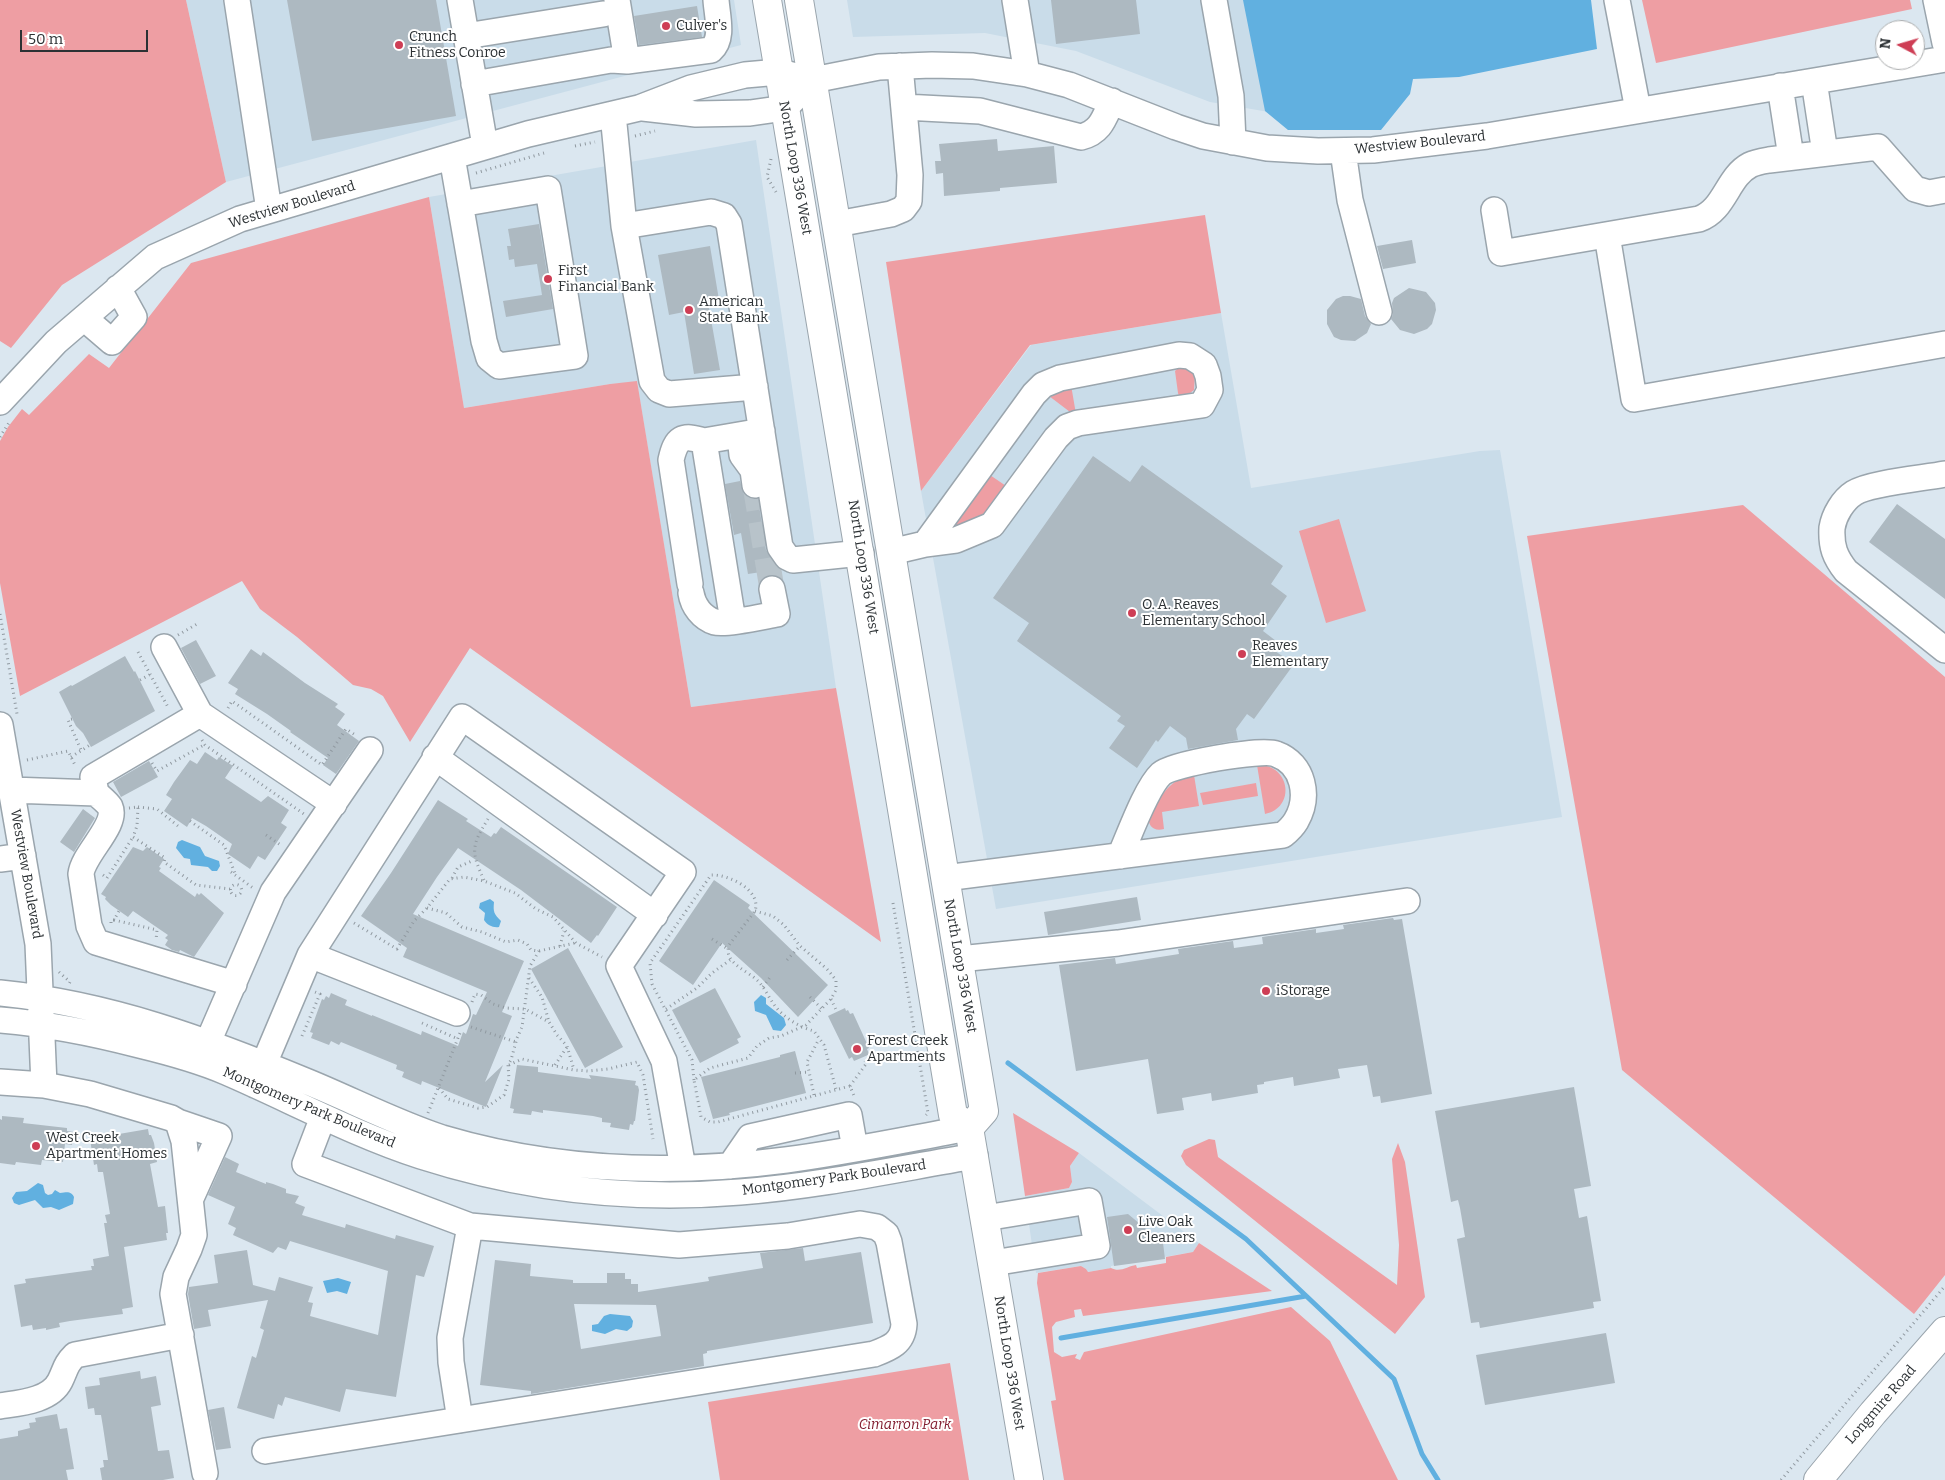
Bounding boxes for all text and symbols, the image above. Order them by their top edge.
place label: Culver's [676,18,727,34]
scale bar [22,20,150,52]
marker: Culver's [660,20,672,32]
north arrow [1875,20,1925,70]
place label: Crunch Fitness Conroe [409,29,506,62]
text: 50 m [28,30,63,48]
text: N [1877,37,1895,50]
marker: Crunch Fitness Conroe [393,39,405,51]
street label: North Loop 336 West [775,100,815,236]
street label: Westview Boulevard [1354,128,1486,158]
street label: Westview Boulevard [227,178,357,232]
place label: First Financial Bank [558,263,654,296]
marker: First Financial Bank [542,273,554,285]
place label: American State Bank [699,294,768,326]
marker: American State Bank [683,304,695,316]
street label: North Loop 336 West [844,499,882,635]
place label: O. A. Reaves Elementary School [1142,597,1265,630]
marker: O. A. Reaves Elementary School [1126,607,1138,619]
place label: Reaves Elementary [1252,638,1329,670]
marker: Reaves Elementary [1236,648,1248,660]
street label: Westview Boulevard [6,808,46,940]
street label: North Loop 336 West [940,898,980,1034]
place label: iStorage [1276,983,1330,999]
marker: iStorage [1260,985,1272,997]
place label: Forest Creek Apartments [867,1033,948,1066]
marker: Forest Creek Apartments [851,1043,863,1055]
street label: Montgomery Park Boulevard [220,1064,398,1152]
place label: West Creek Apartment Homes [46,1130,167,1162]
marker: West Creek Apartment Homes [30,1140,42,1152]
street label: Montgomery Park Boulevard [741,1157,927,1199]
place label: Live Oak Cleaners [1138,1214,1195,1246]
marker: Live Oak Cleaners [1122,1224,1134,1236]
street label: North Loop 336 West [990,1295,1028,1431]
street label: Longmire Road [1842,1362,1920,1448]
park label: Cimarron Park [859,1417,951,1433]

